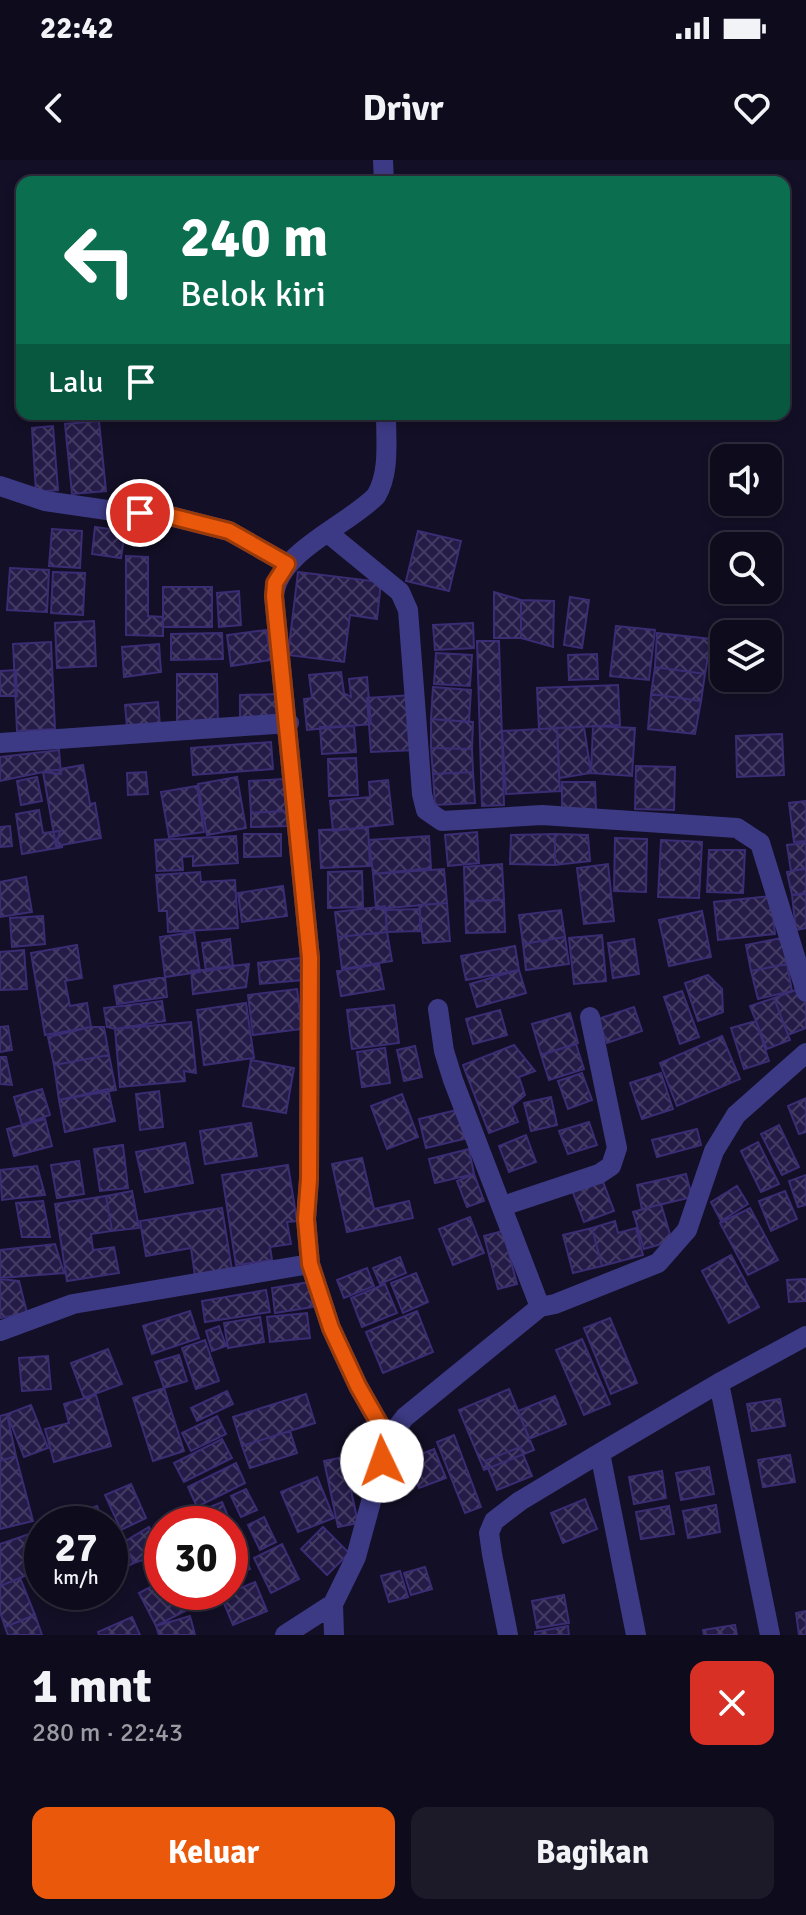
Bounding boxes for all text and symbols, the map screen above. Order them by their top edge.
text: 22:42 [40,10,114,47]
icon: back [32,86,76,130]
text: Drivr [362,86,444,131]
icon: heart [730,86,774,130]
text: 240 m [180,203,328,272]
icon: left [48,208,152,312]
text: Belok kiri [180,272,326,317]
icon: arrive [119,360,163,404]
text: Lalu [48,364,103,401]
map controls [710,444,782,692]
button: sound [710,444,782,516]
pin [106,479,174,547]
icon: arrive [118,491,162,535]
button: search [710,532,782,604]
button: layers [710,620,782,692]
position arrow [340,1419,424,1503]
speed limit sign: 30 [144,1506,248,1610]
text: 27 [54,1523,98,1573]
text: km/h [53,1565,99,1590]
text: 1 mnt [32,1657,152,1716]
button: close [690,1661,774,1745]
text: 280 m · 22:43 [32,1717,183,1749]
button: Keluar [32,1807,395,1899]
button: Bagikan [411,1807,774,1899]

